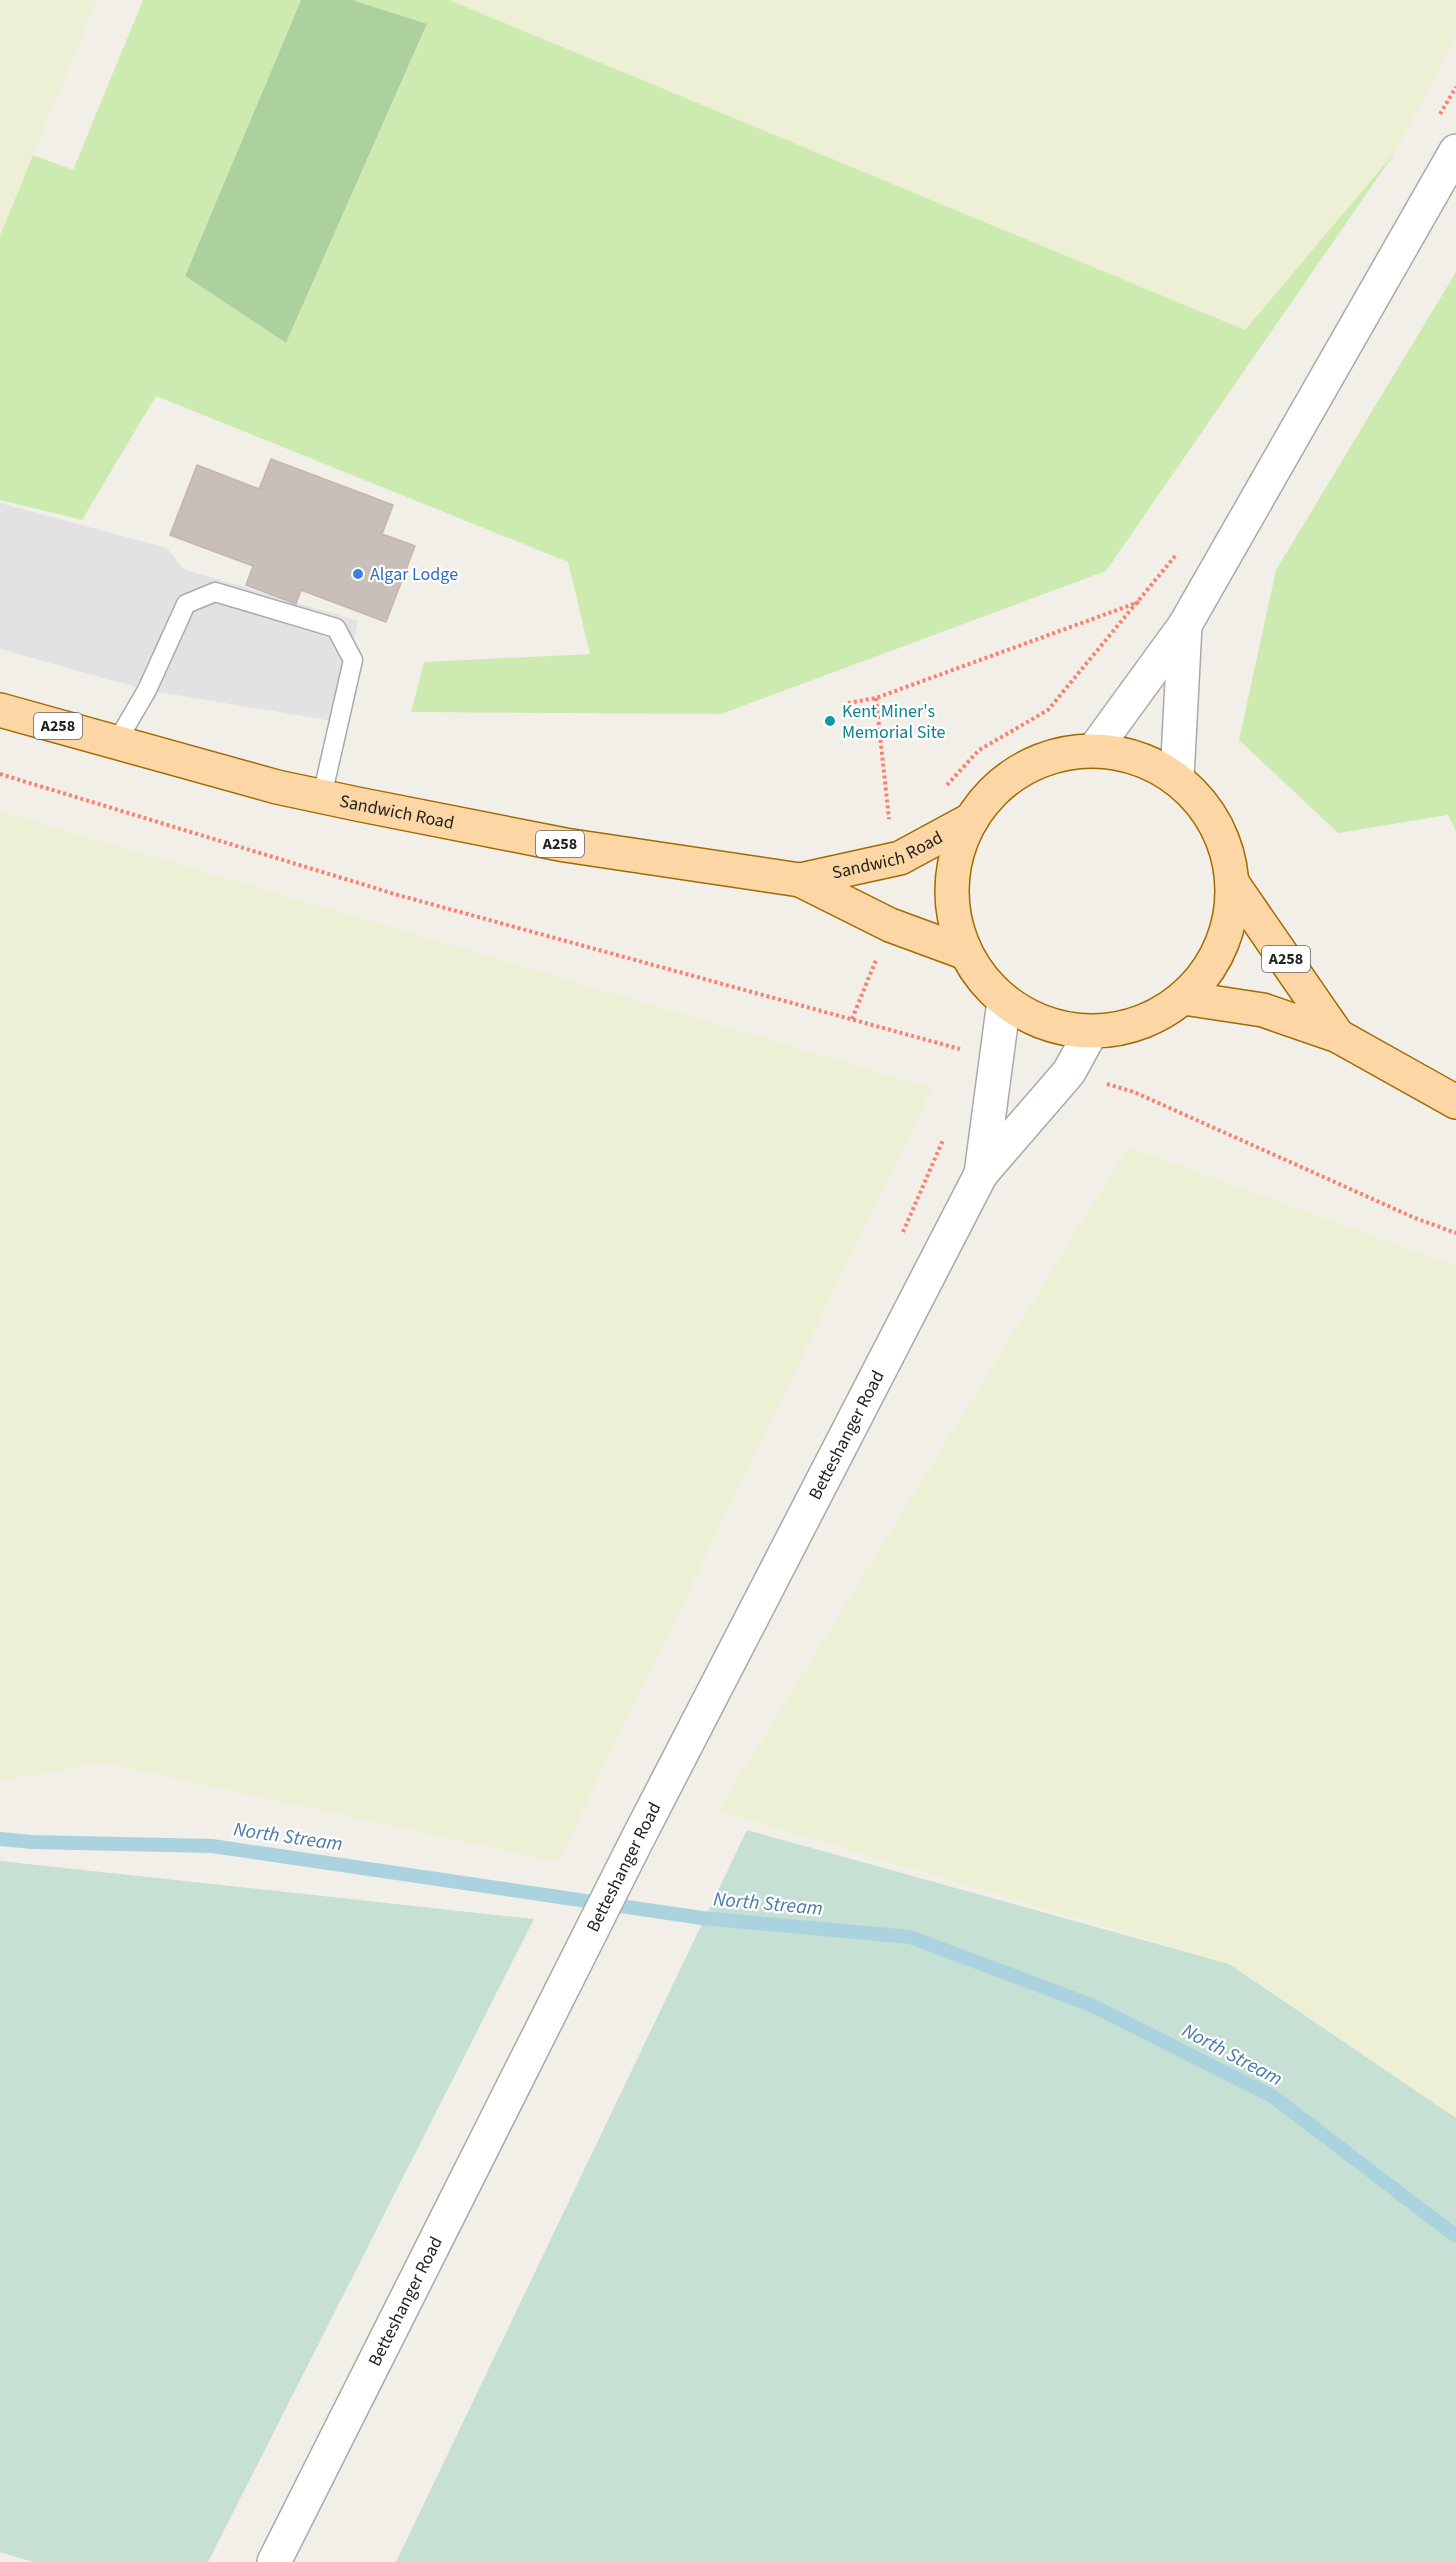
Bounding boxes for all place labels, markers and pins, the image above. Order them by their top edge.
place label: Algar Lodge [370,562,458,587]
marker: Algar Lodge [351,567,365,581]
place label: Kent Miner's Memorial Site [842,699,946,745]
marker: Kent Miner's Memorial Site [823,714,837,728]

